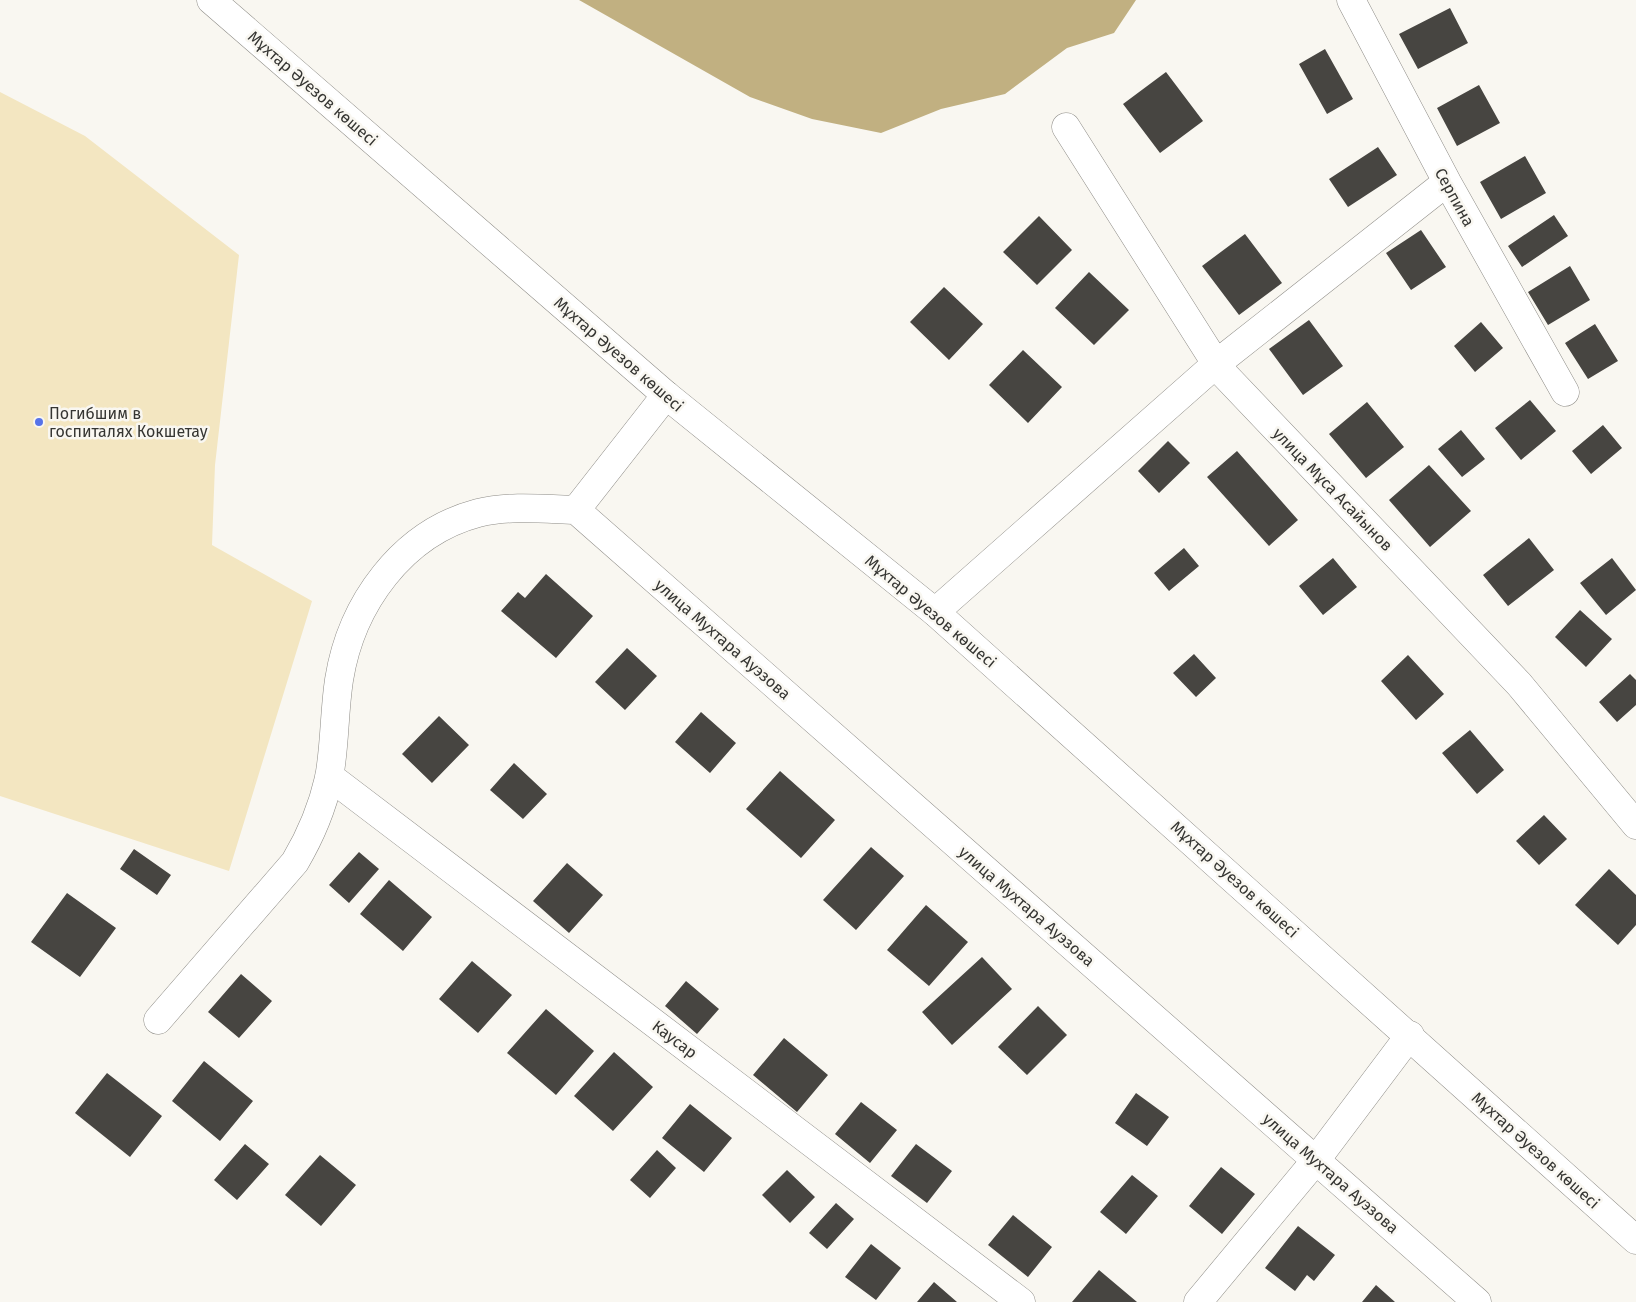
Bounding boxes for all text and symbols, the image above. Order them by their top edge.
street label: Мұхтар Әуезов көшесі [244,27,381,150]
street label: Серпина [1431,165,1478,230]
street label: Мұхтар Әуезов көшесі [550,293,687,416]
place label: Погибшим в госпиталях Кокшетау [49,404,208,441]
marker: Погибшим в госпиталях Кокшетау [33,416,45,428]
street label: улица Мұса Асайынов [1269,424,1396,555]
street label: Мұхтар Әуезов көшесі [861,551,1000,672]
street label: улица Мухтара Ауэзова [651,575,794,703]
street label: Мұхтар Әуезов көшесі [1167,817,1302,942]
street label: улица Мухтара Ауэзова [955,842,1098,970]
street label: Каусар [649,1016,701,1062]
street label: Мұхтар Әуезов көшесі [1468,1088,1603,1213]
street label: улица Мухтара Ауэзова [1259,1109,1402,1237]

